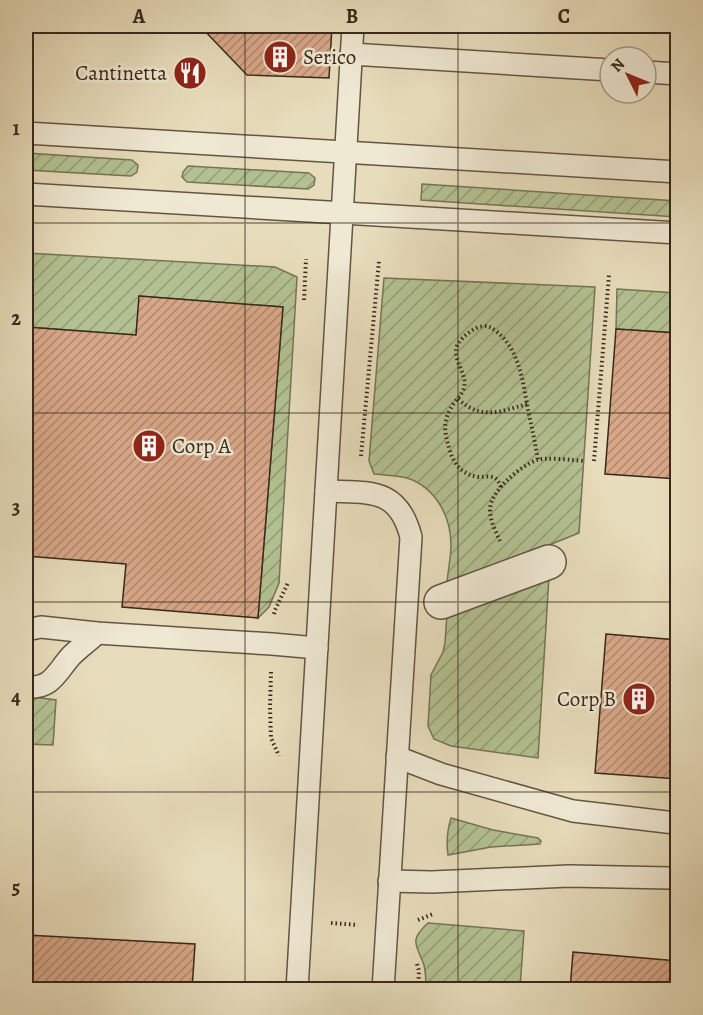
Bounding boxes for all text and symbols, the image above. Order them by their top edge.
text: A [132,3,146,30]
text: B [346,3,358,30]
text: C [558,3,570,30]
building icon: Serico [262,39,298,75]
place label: Serico [303,43,356,71]
north arrow [598,45,658,105]
text: N [606,53,630,77]
restaurant icon: Cantinetta [172,55,208,91]
place label: Cantinetta [75,59,167,87]
text: 1 [12,115,20,142]
text: 2 [11,305,21,332]
building icon: Corp A [131,428,167,464]
place label: Corp A [172,432,231,460]
text: 3 [12,494,20,521]
building icon: Corp B [621,681,657,717]
text: 4 [11,684,21,711]
place label: Corp B [557,685,616,713]
text: 5 [12,874,20,901]

